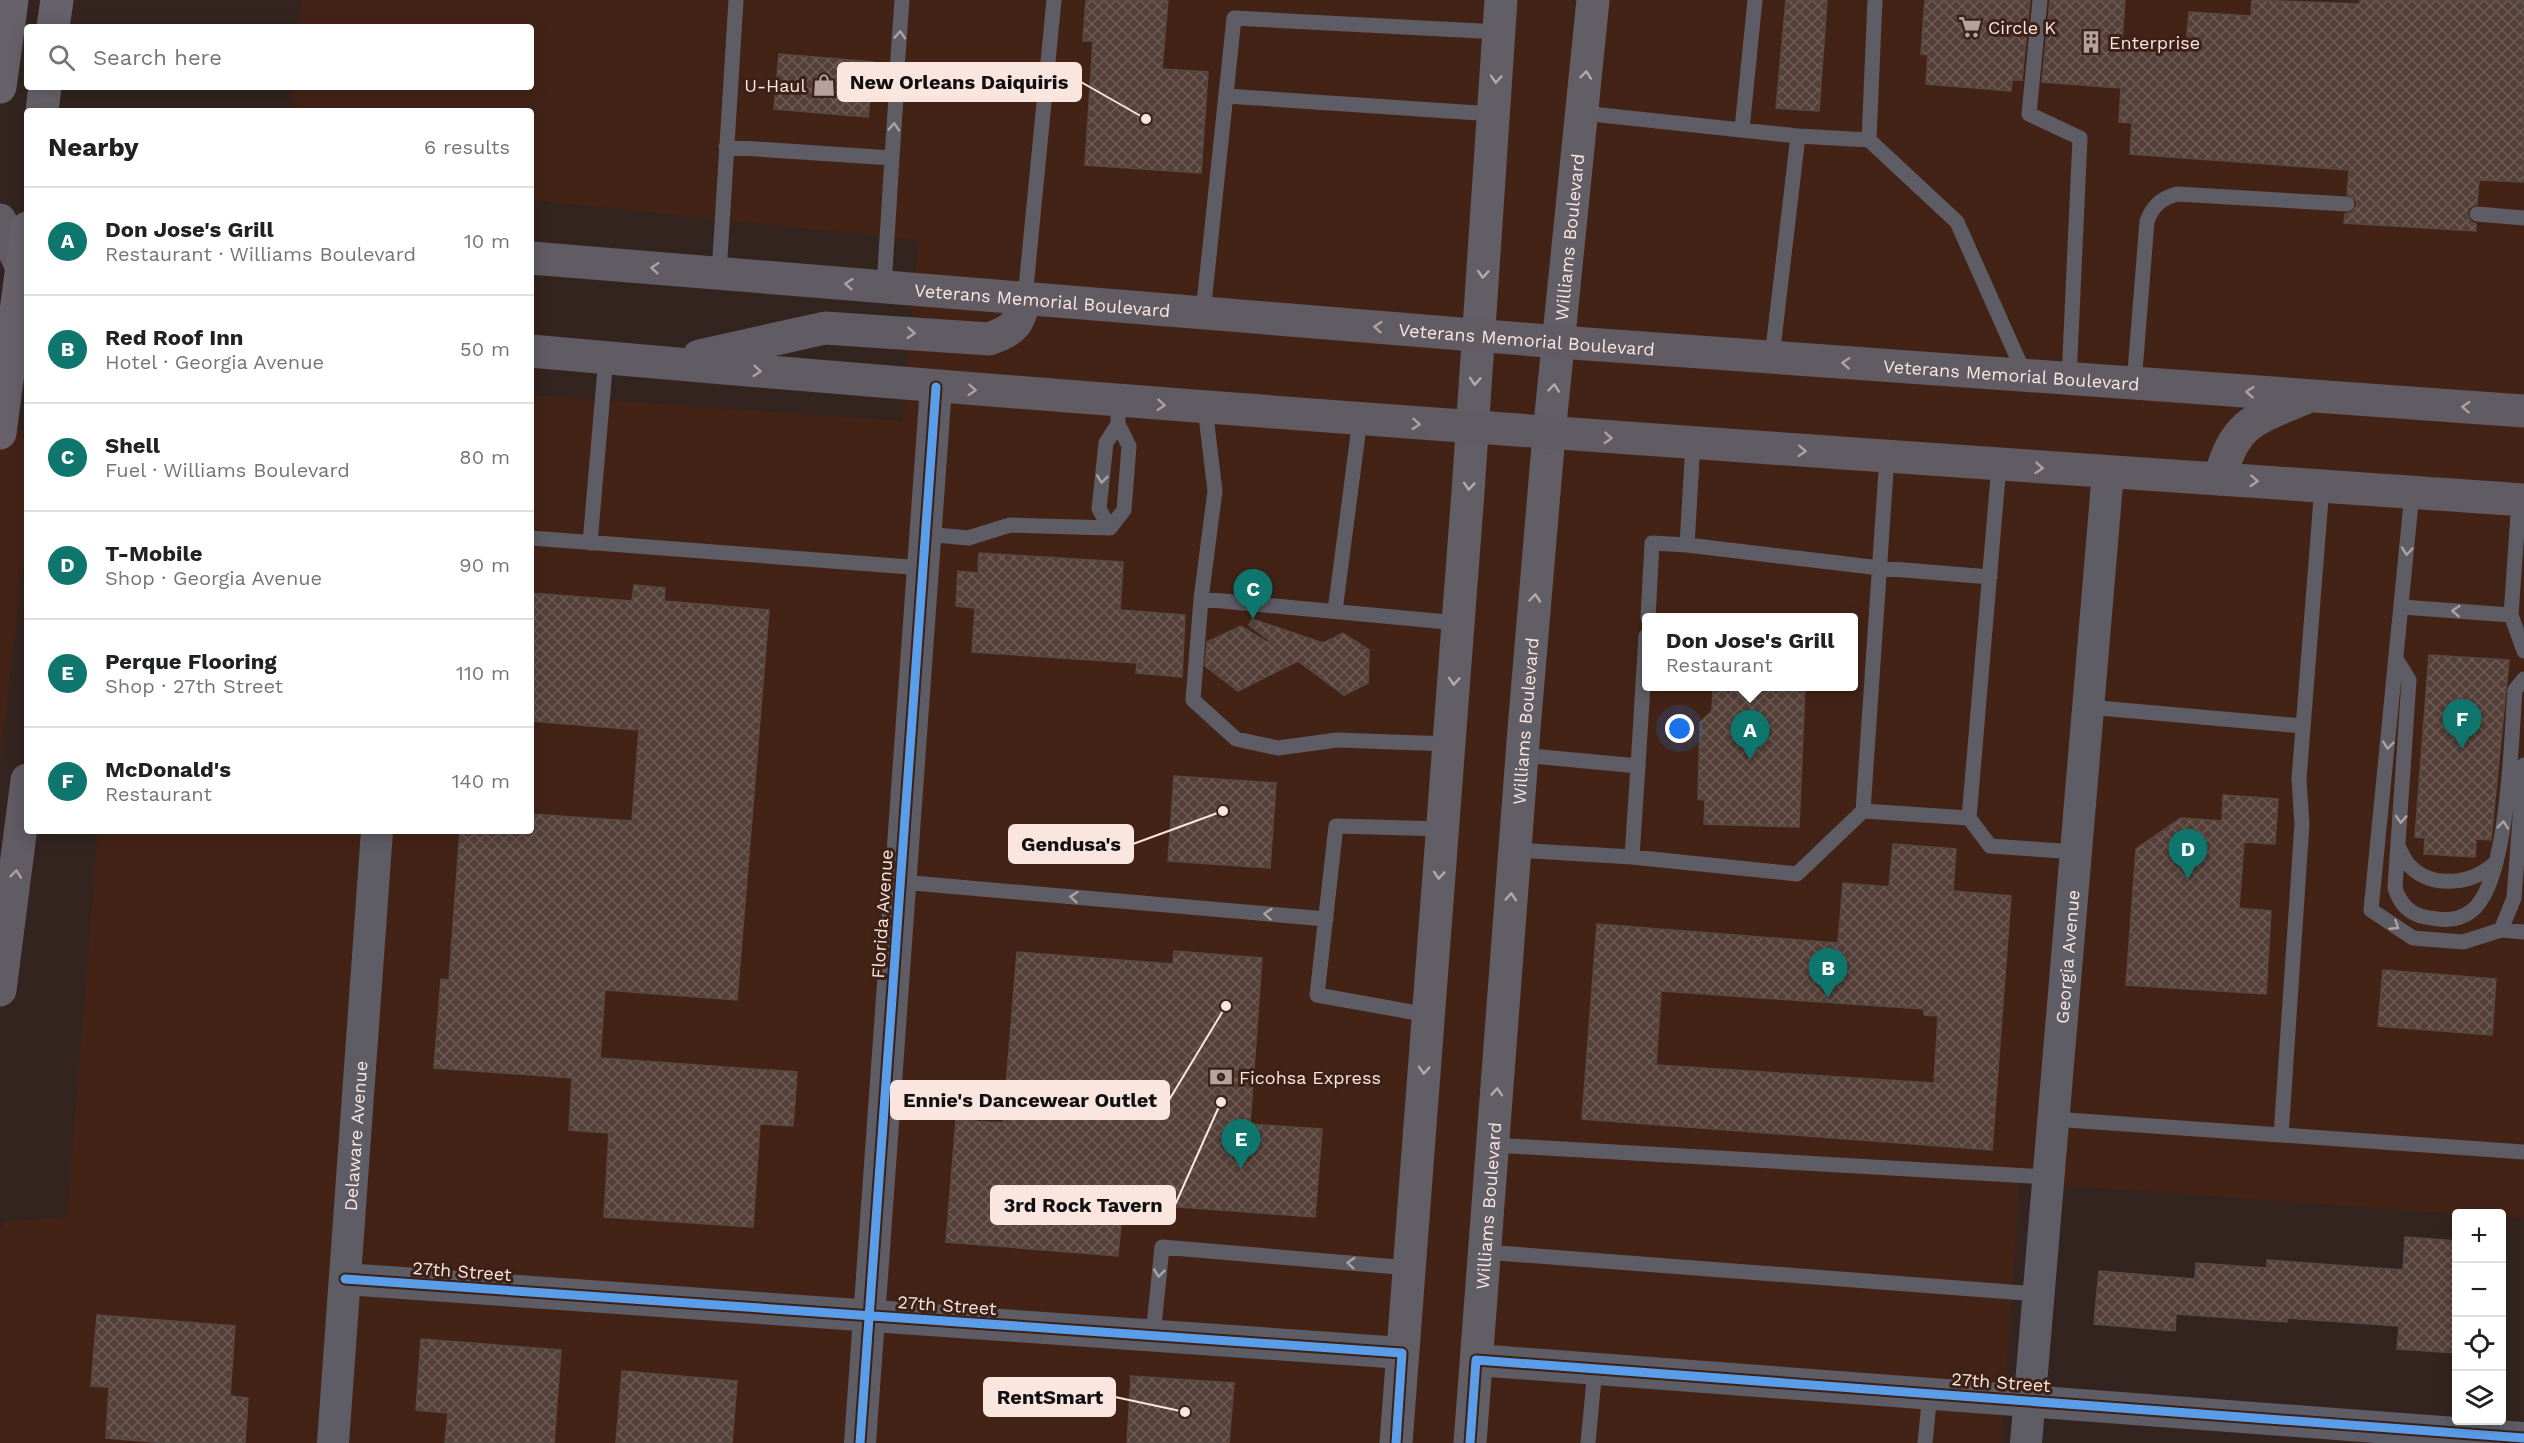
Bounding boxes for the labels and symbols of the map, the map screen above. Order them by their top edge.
supermarket icon: Circle K [1957,14,1983,40]
place label: Circle K [1988,17,2056,38]
building icon: Enterprise [2078,29,2104,55]
one-way arrow [893,30,906,39]
place label: Enterprise [2109,32,2200,53]
callout: New Orleans Daiquiris [838,63,1081,101]
text: New Orleans Daiquiris [850,70,1069,94]
one-way arrow [1579,71,1592,80]
shop icon: U-Haul [811,72,837,98]
place label: U-Haul [744,75,806,96]
one-way arrow [1489,75,1502,84]
one-way arrow [887,123,900,132]
street label: Williams Boulevard [1550,152,1588,322]
one-way arrow [650,262,659,275]
one-way arrow [1476,269,1489,278]
one-way arrow [845,278,854,291]
street label: Veterans Memorial Boulevard [913,279,1171,321]
street label: Veterans Memorial Boulevard [1398,318,1656,359]
one-way arrow [1374,321,1383,334]
one-way arrow [907,327,916,340]
street label: Veterans Memorial Boulevard [1882,355,2140,394]
one-way arrow [1842,356,1851,369]
one-way arrow [752,364,761,377]
one-way arrow [1469,377,1482,386]
one-way arrow [967,383,976,396]
one-way arrow [1547,383,1560,393]
one-way arrow [2246,386,2255,399]
one-way arrow [1157,398,1166,411]
one-way arrow [2461,401,2470,414]
one-way arrow [1412,417,1421,430]
one-way arrow [1603,431,1612,444]
one-way arrow [1798,445,1807,458]
one-way arrow [2034,461,2043,474]
one-way arrow [1096,474,1109,483]
one-way arrow [2250,474,2259,487]
one-way arrow [1462,482,1475,491]
one-way arrow [2401,546,2414,555]
pin: C [1234,570,1272,619]
one-way arrow [1528,594,1541,603]
one-way arrow [2452,605,2461,618]
street label: Williams Boulevard [1508,636,1542,806]
one-way arrow [1448,676,1461,685]
pin: F [2442,700,2482,749]
pin: A [1730,710,1770,760]
your location [1665,714,1694,743]
one-way arrow [2382,740,2395,749]
one-way arrow [2395,814,2408,823]
one-way arrow [2496,820,2509,829]
callout: Gendusa's [1009,825,1133,863]
pin: D [2168,830,2208,879]
text: Gendusa's [1021,832,1121,856]
street label: Florida Avenue [867,849,897,979]
one-way arrow [9,869,22,878]
one-way arrow [1433,871,1446,880]
street label: Georgia Avenue [2051,889,2083,1025]
one-way arrow [1069,891,1078,904]
one-way arrow [1504,893,1517,902]
one-way arrow [1263,908,1272,921]
one-way arrow [2388,919,2399,930]
pin: B [1808,948,1848,998]
street label: Delaware Avenue [339,1060,371,1212]
bank icon: Ficohsa Express [1208,1064,1234,1090]
one-way arrow [1418,1065,1431,1074]
place label: Ficohsa Express [1239,1067,1381,1088]
callout: Ennie's Dancewear Outlet [891,1081,1169,1119]
one-way arrow [1490,1087,1503,1096]
text: Ennie's Dancewear Outlet [903,1088,1157,1112]
pin: E [1222,1120,1260,1169]
street label: Williams Boulevard [1471,1121,1505,1290]
callout: 3rd Rock Tavern [991,1186,1175,1224]
text: 3rd Rock Tavern [1003,1193,1163,1217]
street label: 27th Street [412,1257,513,1285]
one-way arrow [1347,1257,1356,1270]
one-way arrow [1153,1269,1166,1278]
street label: 27th Street [897,1291,998,1319]
street label: 27th Street [1951,1368,2052,1396]
callout: RentSmart [984,1378,1115,1416]
text: RentSmart [997,1385,1104,1409]

